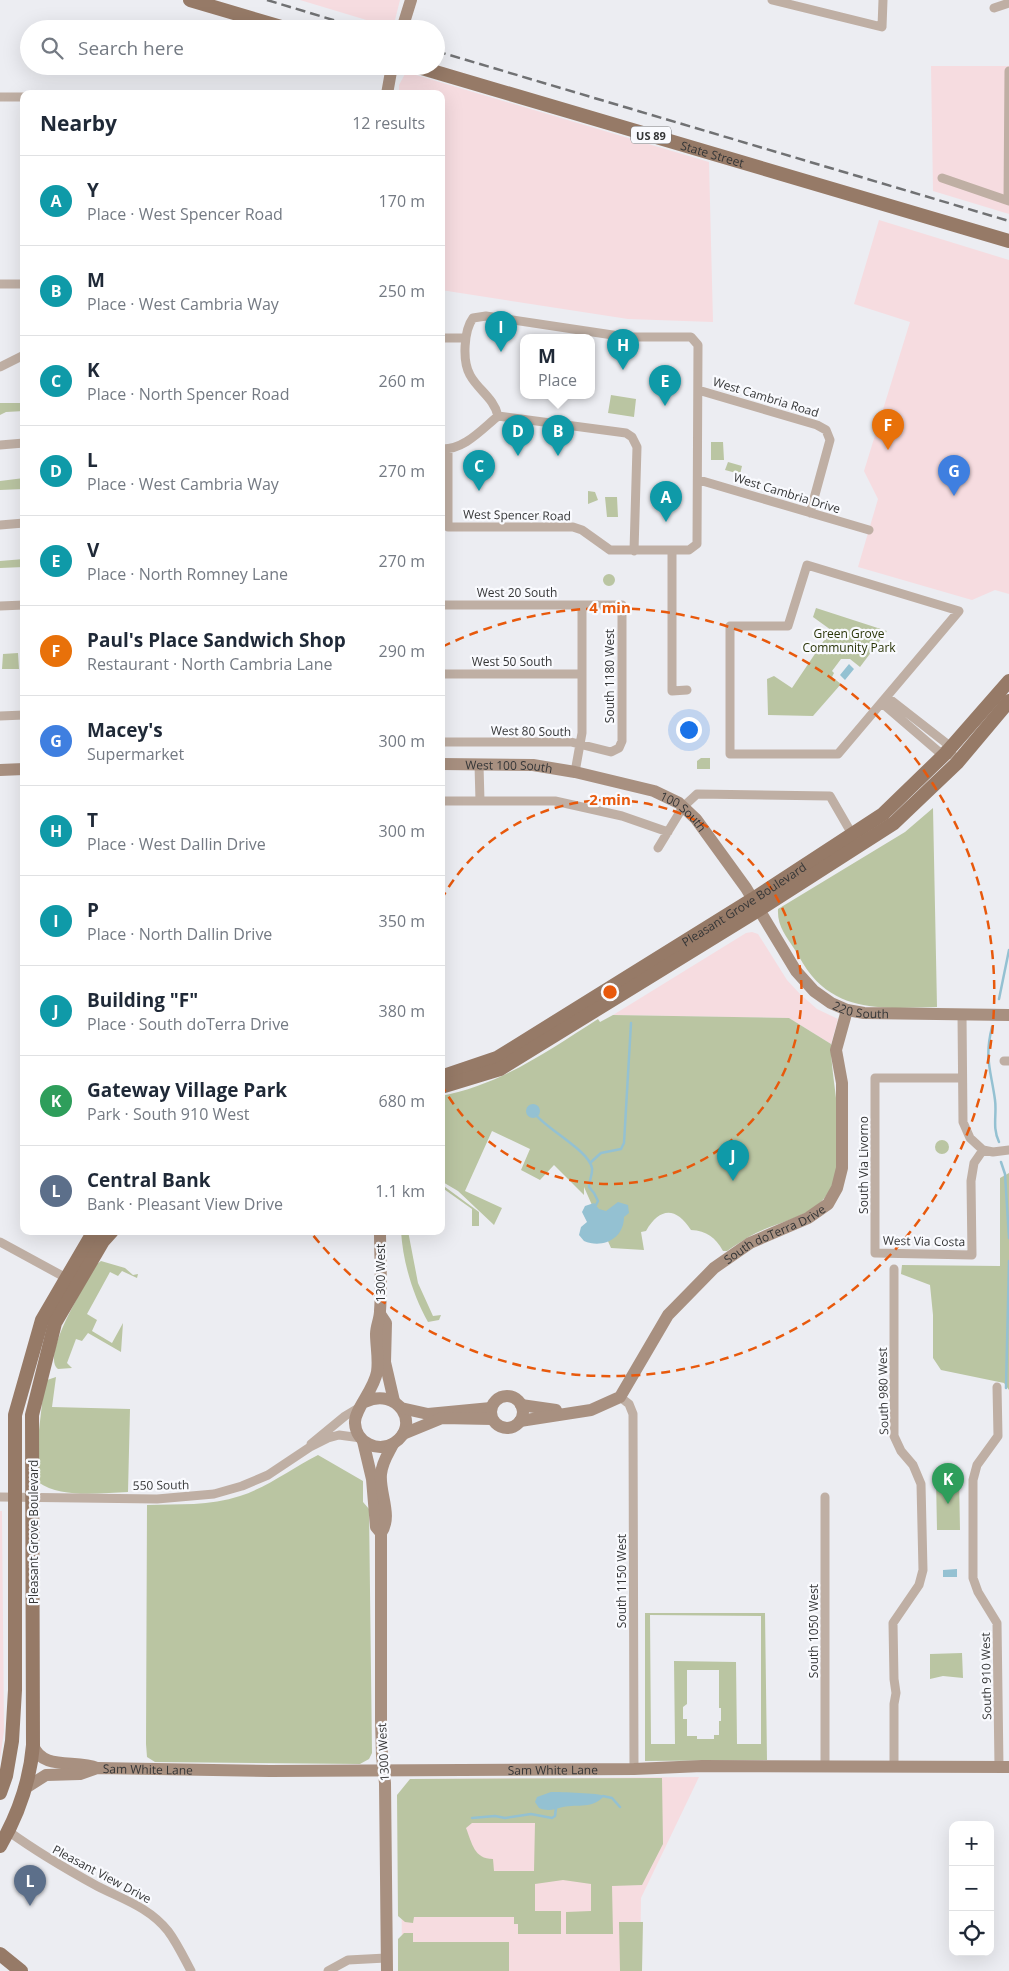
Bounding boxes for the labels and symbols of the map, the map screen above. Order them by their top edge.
road number: US 89 [631,126,671,144]
street label: State Street [679,136,746,171]
pin: I [485,311,517,352]
pin: H [607,329,639,370]
pin: E [649,365,681,406]
street label: West Cambria Road [711,373,821,421]
pin: F [872,409,904,450]
pin: D [502,415,534,456]
pin: B [542,415,574,456]
pin: C [463,450,495,491]
pin: G [938,455,970,496]
street label: West Cambria Drive [732,469,843,517]
pin: A [650,481,682,522]
street label: West Spencer Road [463,506,571,524]
street label: West 20 South [477,584,557,601]
text: 4 min [589,597,631,617]
park label: Green Grove Community Park [802,625,896,656]
street label: South 1180 West [601,629,618,723]
street label: West 50 South [472,653,552,670]
your location [676,717,702,743]
street label: West 80 South [491,722,571,740]
street label: West 100 South [465,756,554,777]
street label: 100 South [657,787,711,835]
text: 2 min [589,789,631,809]
street label: Pleasant Grove Boulevard [678,858,809,950]
centre of rings [601,983,619,1001]
street label: 220 South [830,996,889,1022]
street label: South Via Livorno [855,1116,872,1214]
pin: J [717,1140,749,1181]
street label: South doTerra Drive [720,1200,829,1267]
street label: West Via Costa [883,1232,965,1250]
street label: 1300 West [372,1244,389,1302]
street label: South 980 West [874,1347,892,1435]
street label: Pleasant Grove Boulevard [25,1460,42,1604]
pin: K [932,1463,964,1504]
street label: 550 South [133,1476,189,1494]
street label: South 1150 West [613,1534,630,1628]
street label: South 1050 West [805,1584,822,1678]
street label: South 910 West [977,1632,995,1720]
street label: 1300 West [373,1722,393,1782]
street label: Sam White Lane [103,1760,193,1778]
street label: Sam White Lane [508,1761,598,1778]
street label: Pleasant View Drive [50,1841,155,1907]
pin: L [14,1865,46,1906]

